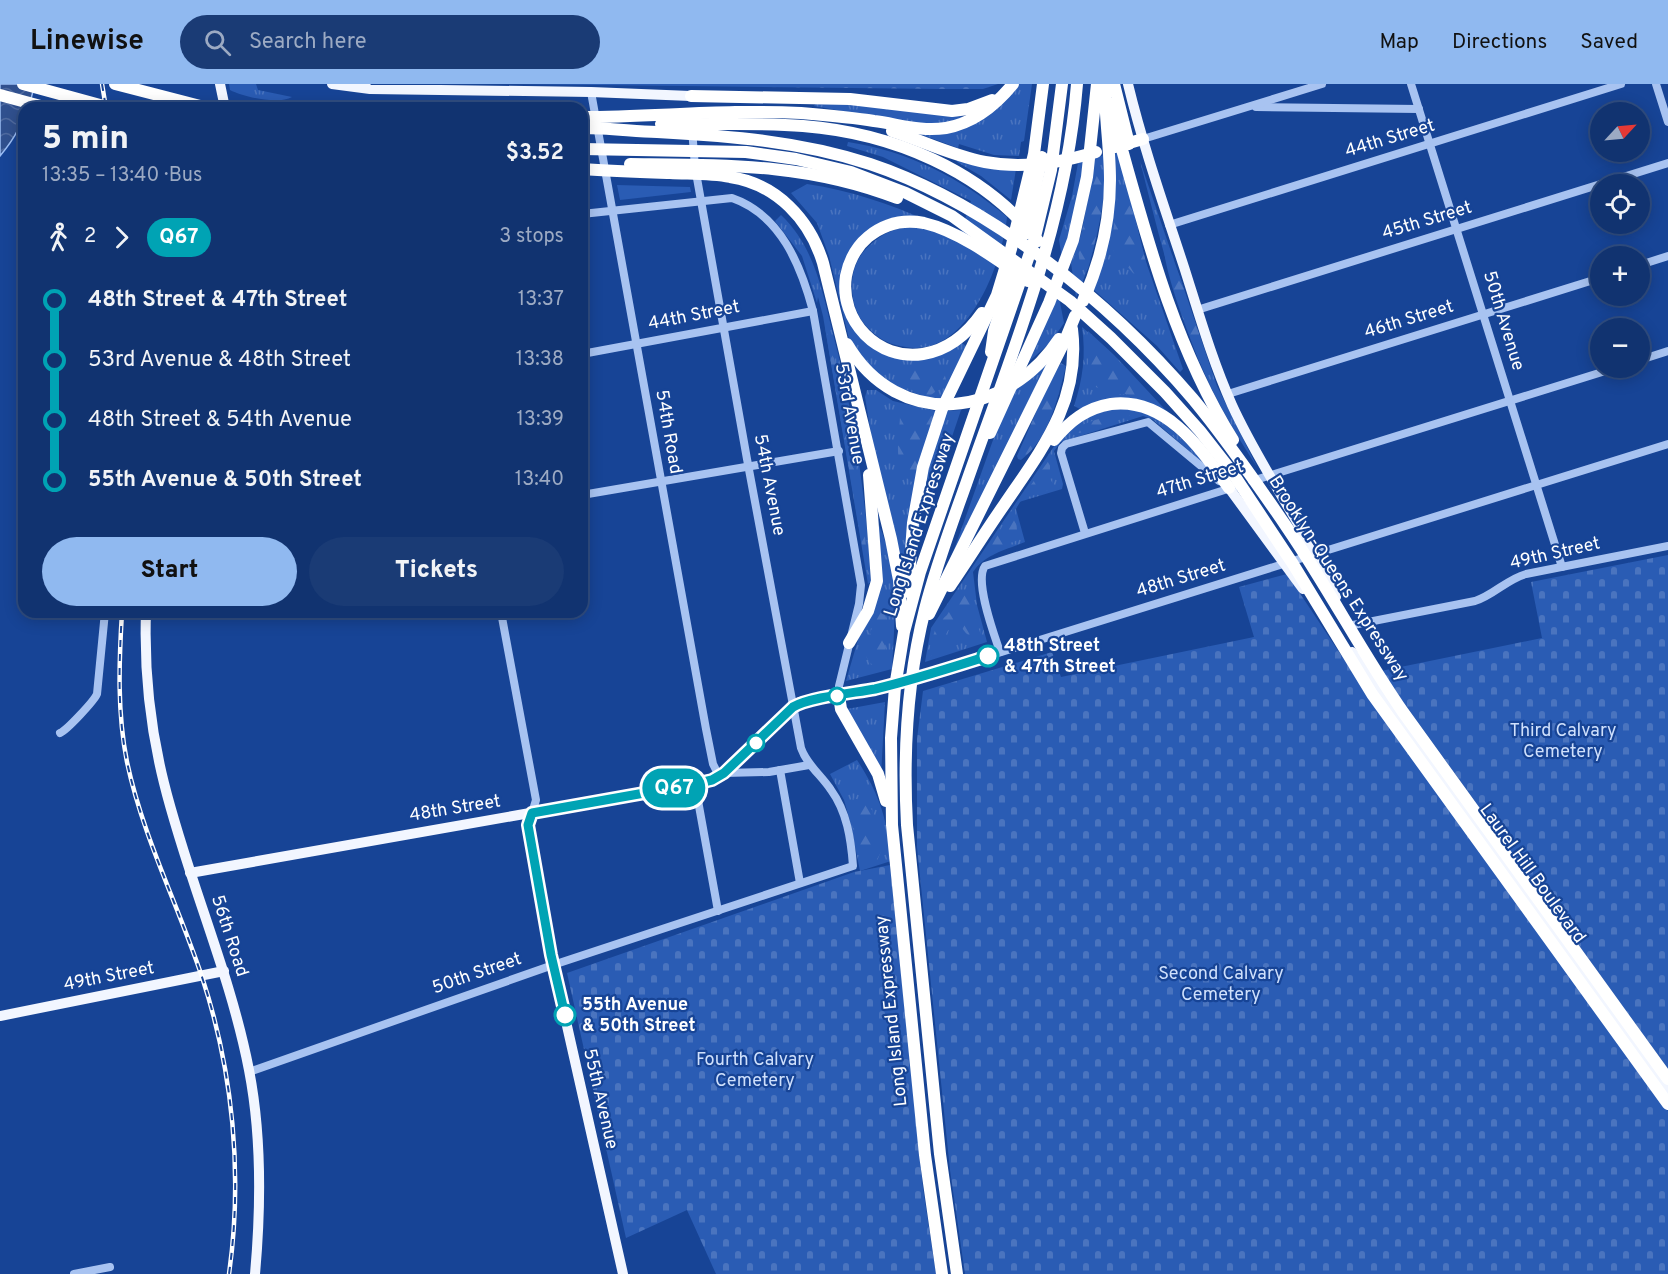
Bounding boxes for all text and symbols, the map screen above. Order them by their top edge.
search box [180,15,600,69]
text: Linewise [30,24,144,60]
icon: search [201,26,234,59]
text: Search here [249,29,366,56]
text: Map [1379,29,1419,56]
text: Directions [1452,29,1547,56]
text: Saved [1580,29,1638,56]
north arrow [1590,102,1650,162]
map controls [1590,102,1650,378]
street label: 44th Street [1342,114,1438,164]
text: 5 min [42,119,129,161]
text: $3.52 [506,140,564,167]
text: 13:35 – 13:40 · Bus [42,163,202,189]
button: locate [1590,174,1650,234]
street label: 45th Street [1379,196,1475,246]
icon: walk [42,221,75,254]
icon: forward [105,221,138,254]
text: 2 [84,224,96,250]
text: Q67 [159,224,199,251]
text: 3 stops [499,224,564,250]
button: + [1590,246,1650,306]
street label: 50th Avenue [1477,268,1529,374]
text: 48th Street & 47th Street [88,287,347,314]
text: 13:37 [518,287,564,313]
street label: 44th Street [646,296,742,336]
street label: 46th Street [1362,296,1456,344]
button: − [1590,318,1650,378]
text: 53rd Avenue & 48th Street [88,347,351,374]
text: 13:38 [516,347,564,373]
street label: 53rd Avenue [829,362,869,466]
street label: 54th Road [649,388,687,476]
text: 48th Street & 54th Avenue [88,407,352,434]
text: 13:39 [516,407,564,433]
street label: Long Island Expressway [879,430,961,620]
street label: 54th Avenue [748,432,790,538]
street label: 47th Street [1153,456,1247,504]
text: 55th Avenue & 50th Street [88,467,362,494]
text: 13:40 [515,467,564,493]
street label: Brooklyn-Queens Expressway [1263,472,1413,686]
street label: 49th Street [1508,532,1602,576]
button: Start [42,537,297,606]
button: Tickets [309,537,564,606]
street label: 48th Street [1134,555,1228,603]
place label: 48th Street & 47th Street [1004,635,1116,679]
marker: 48th Street & 47th Street [977,645,999,667]
unlabelled marker [828,687,846,705]
park label: Third Calvary Cemetery [1509,720,1617,764]
unlabelled marker [747,734,765,752]
line badge: Q67 [640,768,708,808]
text: Q67 [654,775,694,802]
street label: 48th Street [408,790,502,828]
street label: Laurel Hill Boulevard [1474,800,1590,948]
street label: 56th Road [205,892,253,980]
street label: Long Island Expressway [871,914,913,1108]
street label: 50th Street [429,948,525,1000]
street label: 49th Street [62,957,156,997]
park label: Second Calvary Cemetery [1158,963,1284,1007]
place label: 55th Avenue & 50th Street [582,994,696,1038]
marker: 55th Avenue & 50th Street [554,1004,576,1026]
street label: 55th Avenue [577,1046,623,1152]
park label: Fourth Calvary Cemetery [696,1049,814,1093]

